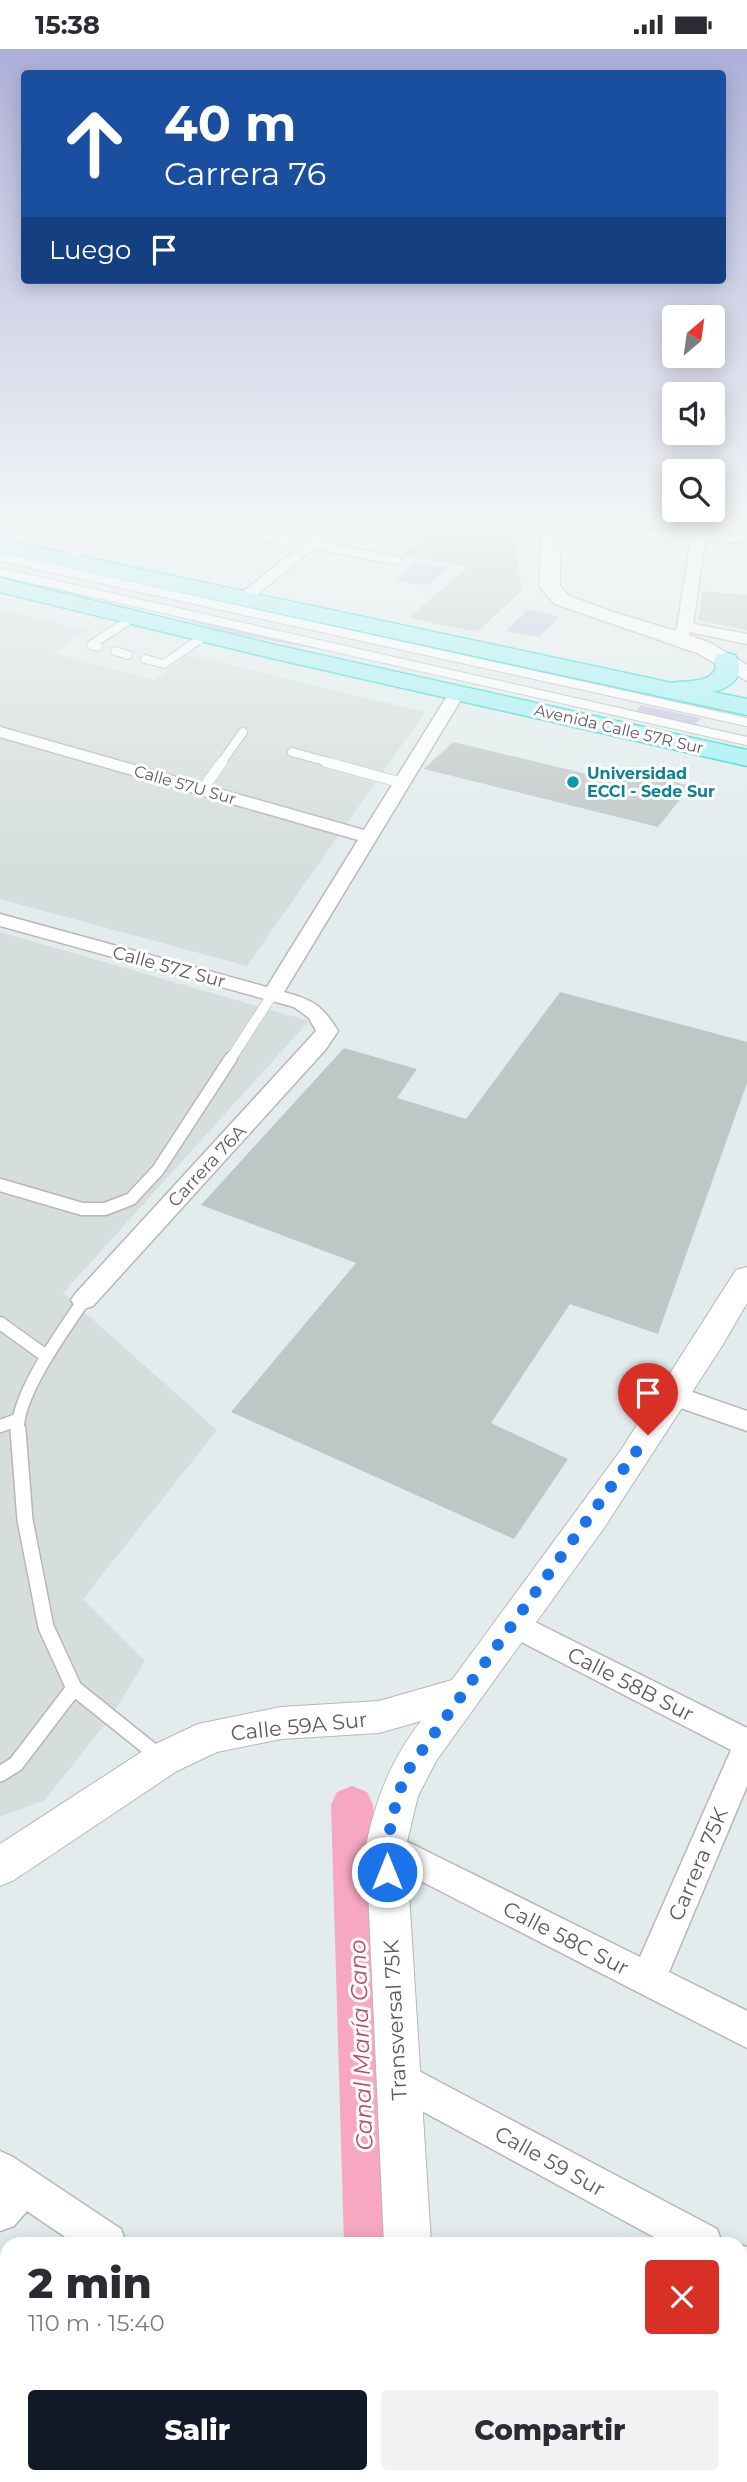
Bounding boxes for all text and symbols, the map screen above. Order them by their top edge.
text: 15:38 [35,9,100,41]
text: 40 m [164,94,296,153]
icon: ahead [49,98,140,189]
text: Carrera 76 [164,154,326,193]
icon: arrive [145,231,183,269]
text: Luego [49,234,131,266]
north arrow [662,305,724,367]
map controls [662,305,725,522]
button: sound [662,382,725,445]
button: search [662,459,725,522]
street label: Avenida Calle 57R Sur [533,700,705,758]
street label: Calle 57U Sur [132,761,238,809]
place label: Universidad ECCI - Sede Sur [587,764,715,801]
marker: Universidad ECCI - Sede Sur [565,774,581,790]
street label: Calle 57Z Sur [110,941,228,993]
street label: Carrera 76A [163,1120,251,1212]
pin [618,1363,678,1435]
icon: arrive [629,1374,667,1412]
street label: Calle 58B Sur [564,1641,698,1727]
street label: Calle 59A Sur [229,1706,369,1746]
street label: Carrera 75K [663,1804,733,1924]
position arrow [350,1835,424,1909]
street label: Calle 58C Sur [499,1896,633,1980]
water label: Canal María Cano [343,1939,379,2151]
street label: Transversal 75K [378,1939,412,2101]
street label: Calle 59 Sur [490,2120,610,2202]
text: 2 min [28,2257,152,2309]
button: close [645,2260,719,2334]
text: 110 m · 15:40 [28,2309,165,2337]
button: Salir [28,2390,367,2470]
button: Compartir [381,2390,719,2470]

